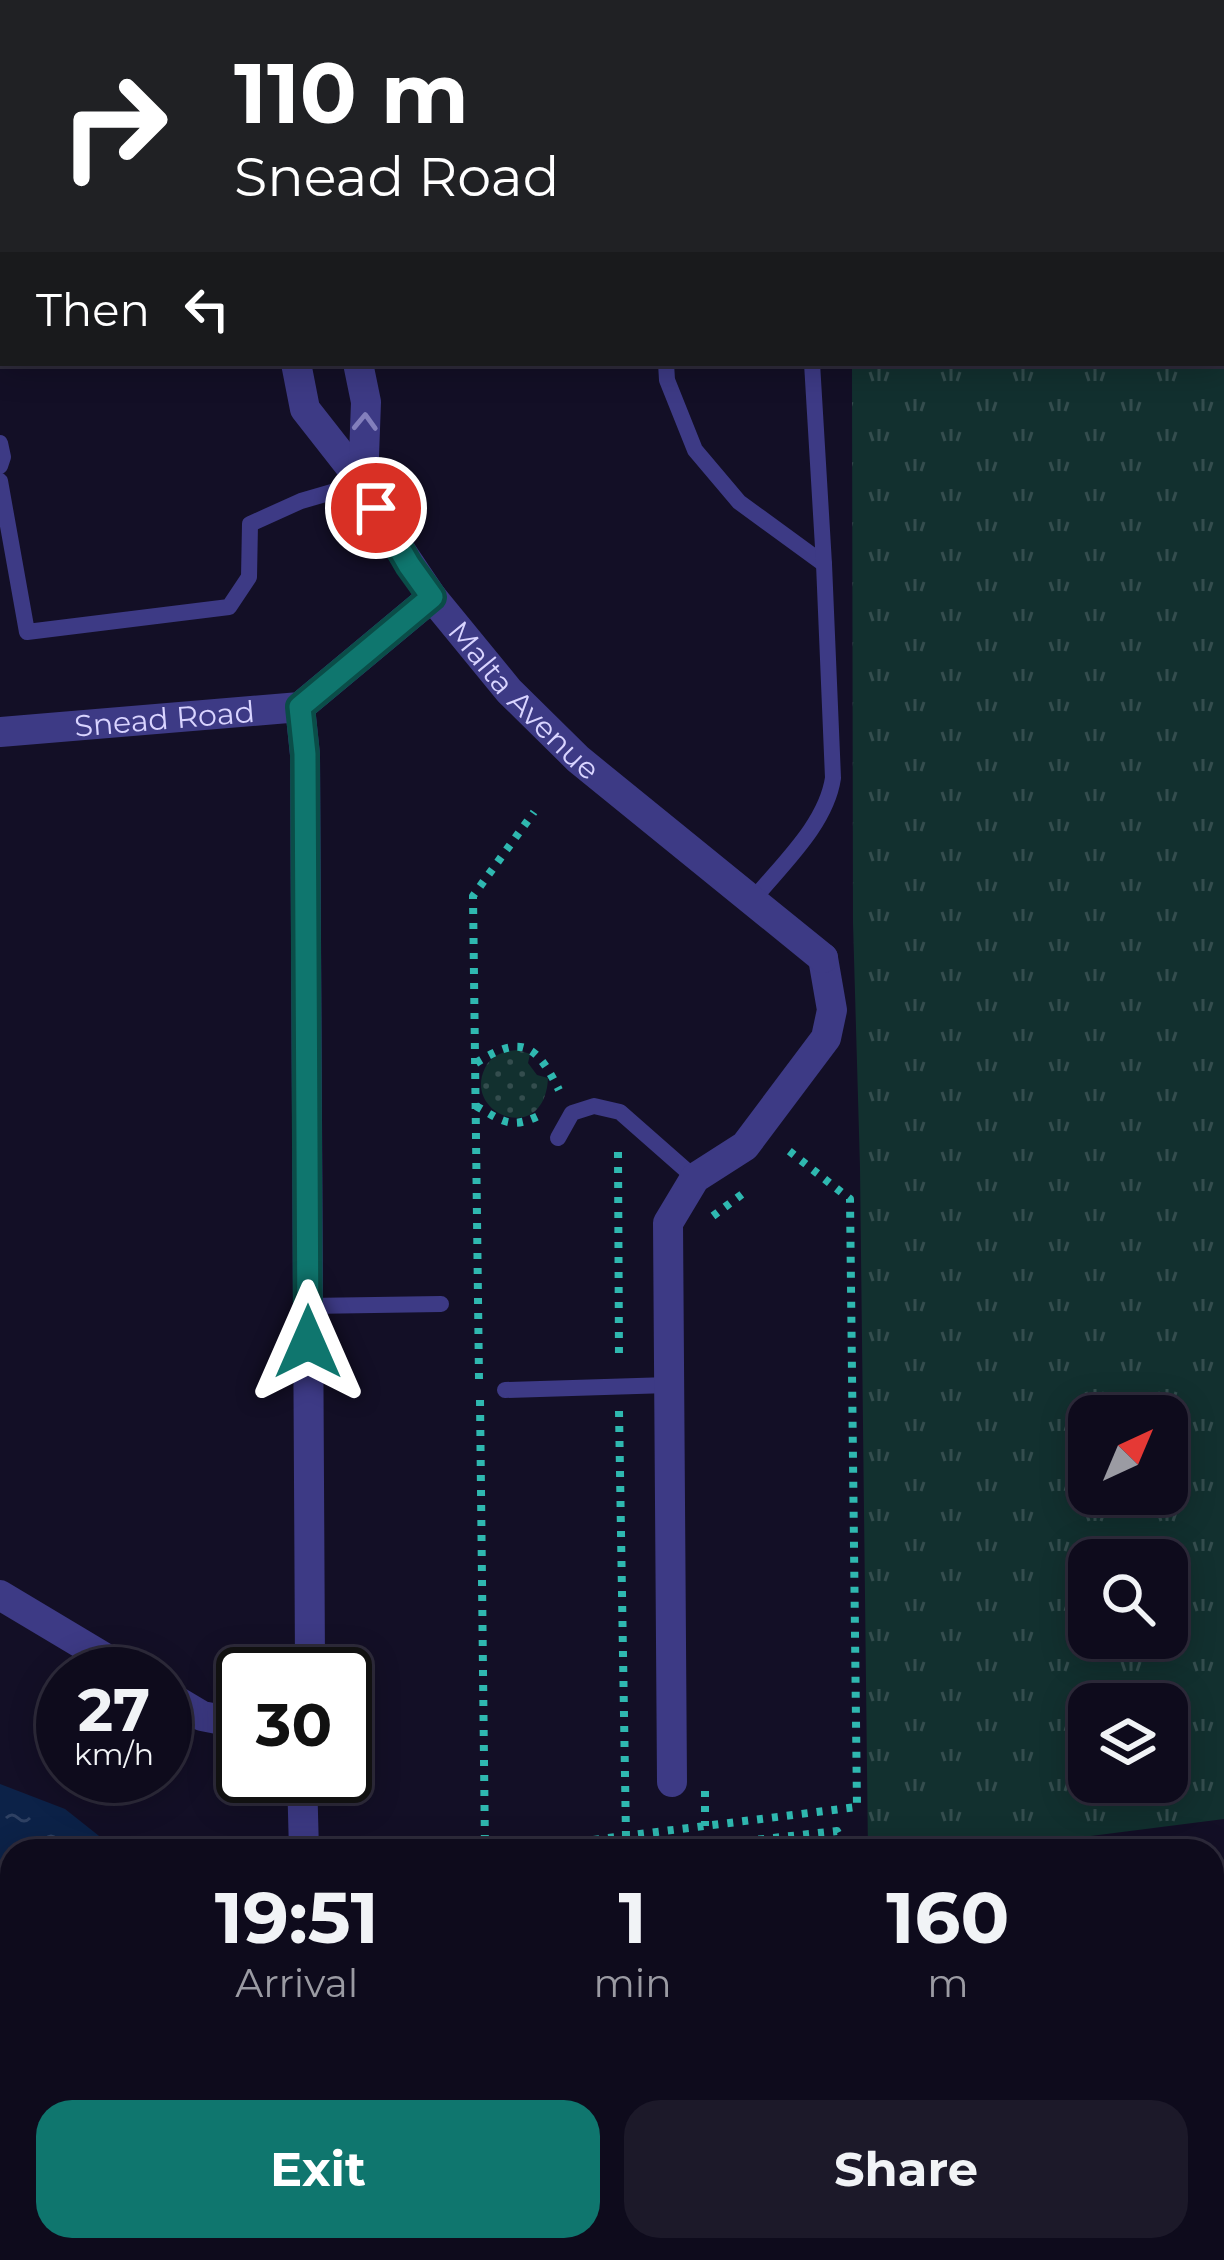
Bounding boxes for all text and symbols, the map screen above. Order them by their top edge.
text: 110 m [234,42,469,144]
icon: right [36,48,192,204]
text: Snead Road [234,144,559,210]
icon: left [174,276,240,342]
text: Then [36,282,150,337]
one-way arrow [352,412,378,431]
pin [325,457,427,559]
icon: arrive [343,475,409,541]
street label: Malta Avenue [441,613,607,788]
street label: Snead Road [73,692,256,744]
position arrow [245,1279,371,1405]
north arrow [1068,1395,1188,1515]
map controls [1068,1395,1188,1803]
button: search [1068,1539,1188,1659]
speed limit sign: 30 [216,1647,372,1803]
text: 27 [78,1673,150,1746]
button: layers [1068,1683,1188,1803]
text: km/h [74,1736,154,1773]
text: 19:51 [215,1873,379,1961]
text: 1 [618,1873,647,1961]
text: 160 [886,1873,1009,1961]
text: Arrival [235,1959,358,2007]
text: min [593,1959,672,2007]
text: m [927,1959,969,2007]
button: Exit [36,2100,600,2238]
button: Share [624,2100,1188,2238]

